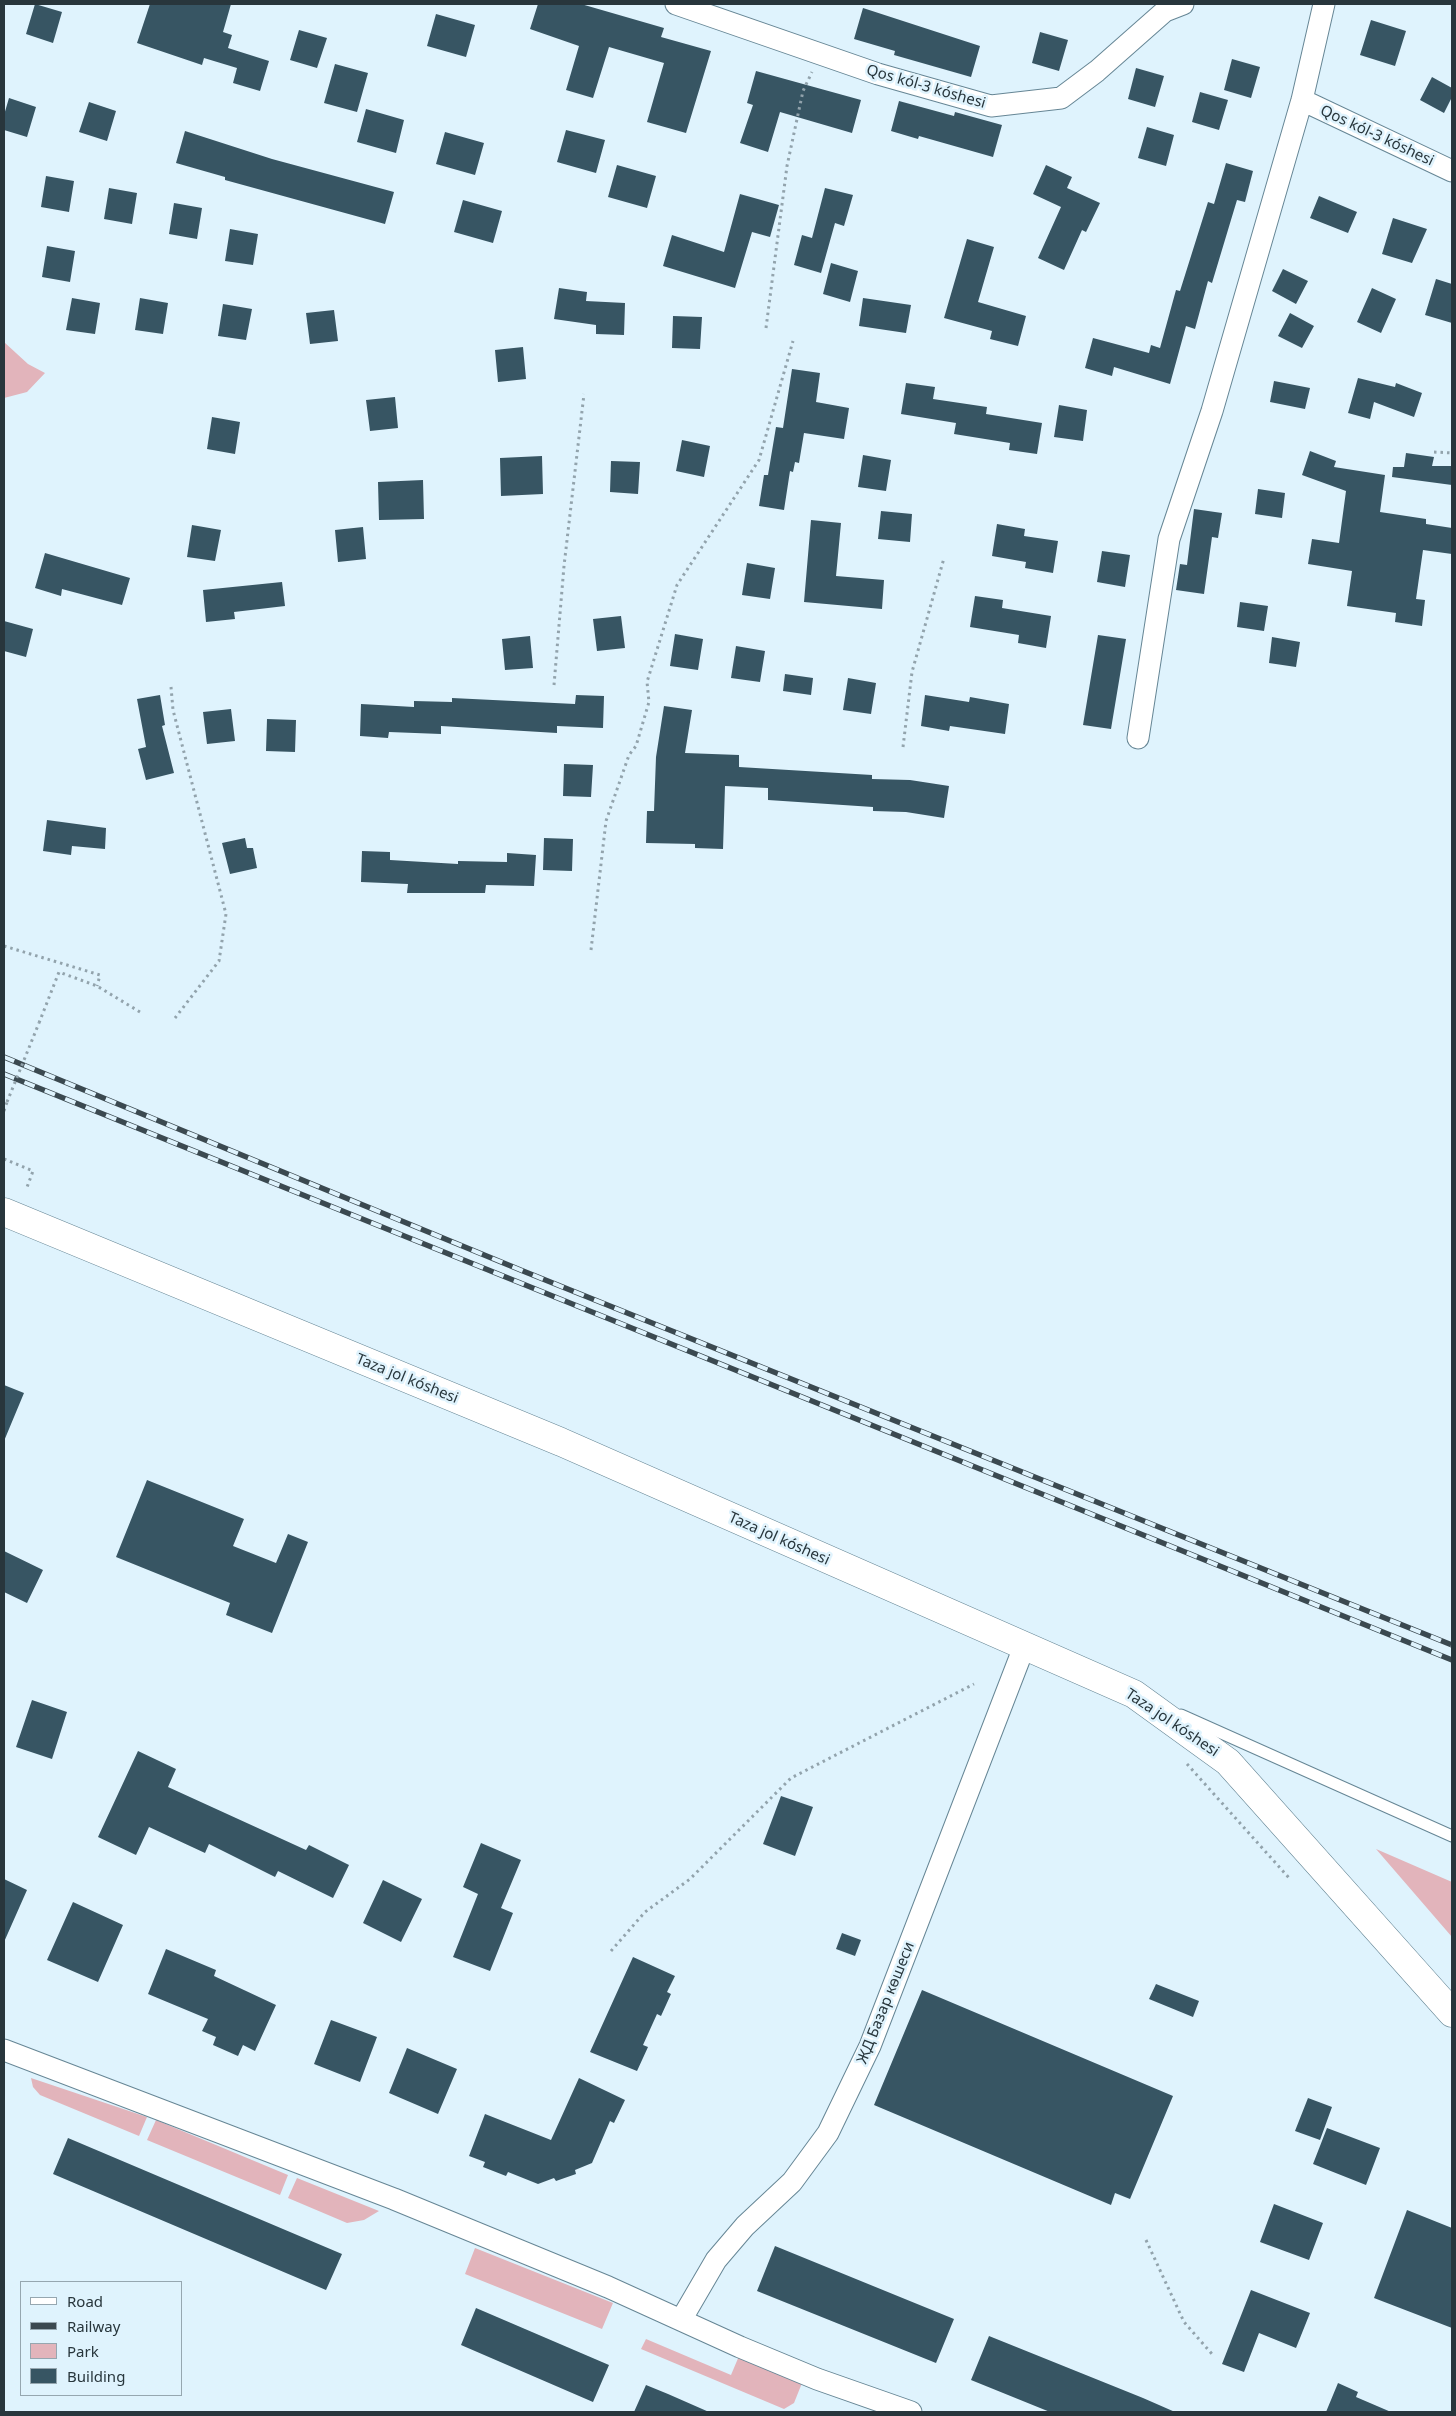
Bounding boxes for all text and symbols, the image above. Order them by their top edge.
street label: Qos kól-3 kóshesi [864,61,988,113]
street label: Qos kól-3 kóshesi [1317,102,1437,170]
street label: Taza jol kóshesi [353,1350,461,1408]
street label: Taza jol kóshesi [726,1509,832,1569]
street label: Taza jol kóshesi [1122,1685,1222,1761]
street label: ЖД Базар көшеси [853,1939,919,2067]
legend [20,2281,182,2396]
text: Road [67,2291,103,2311]
text: Railway [67,2316,120,2336]
text: Park [67,2341,99,2361]
text: Building [67,2366,125,2386]

